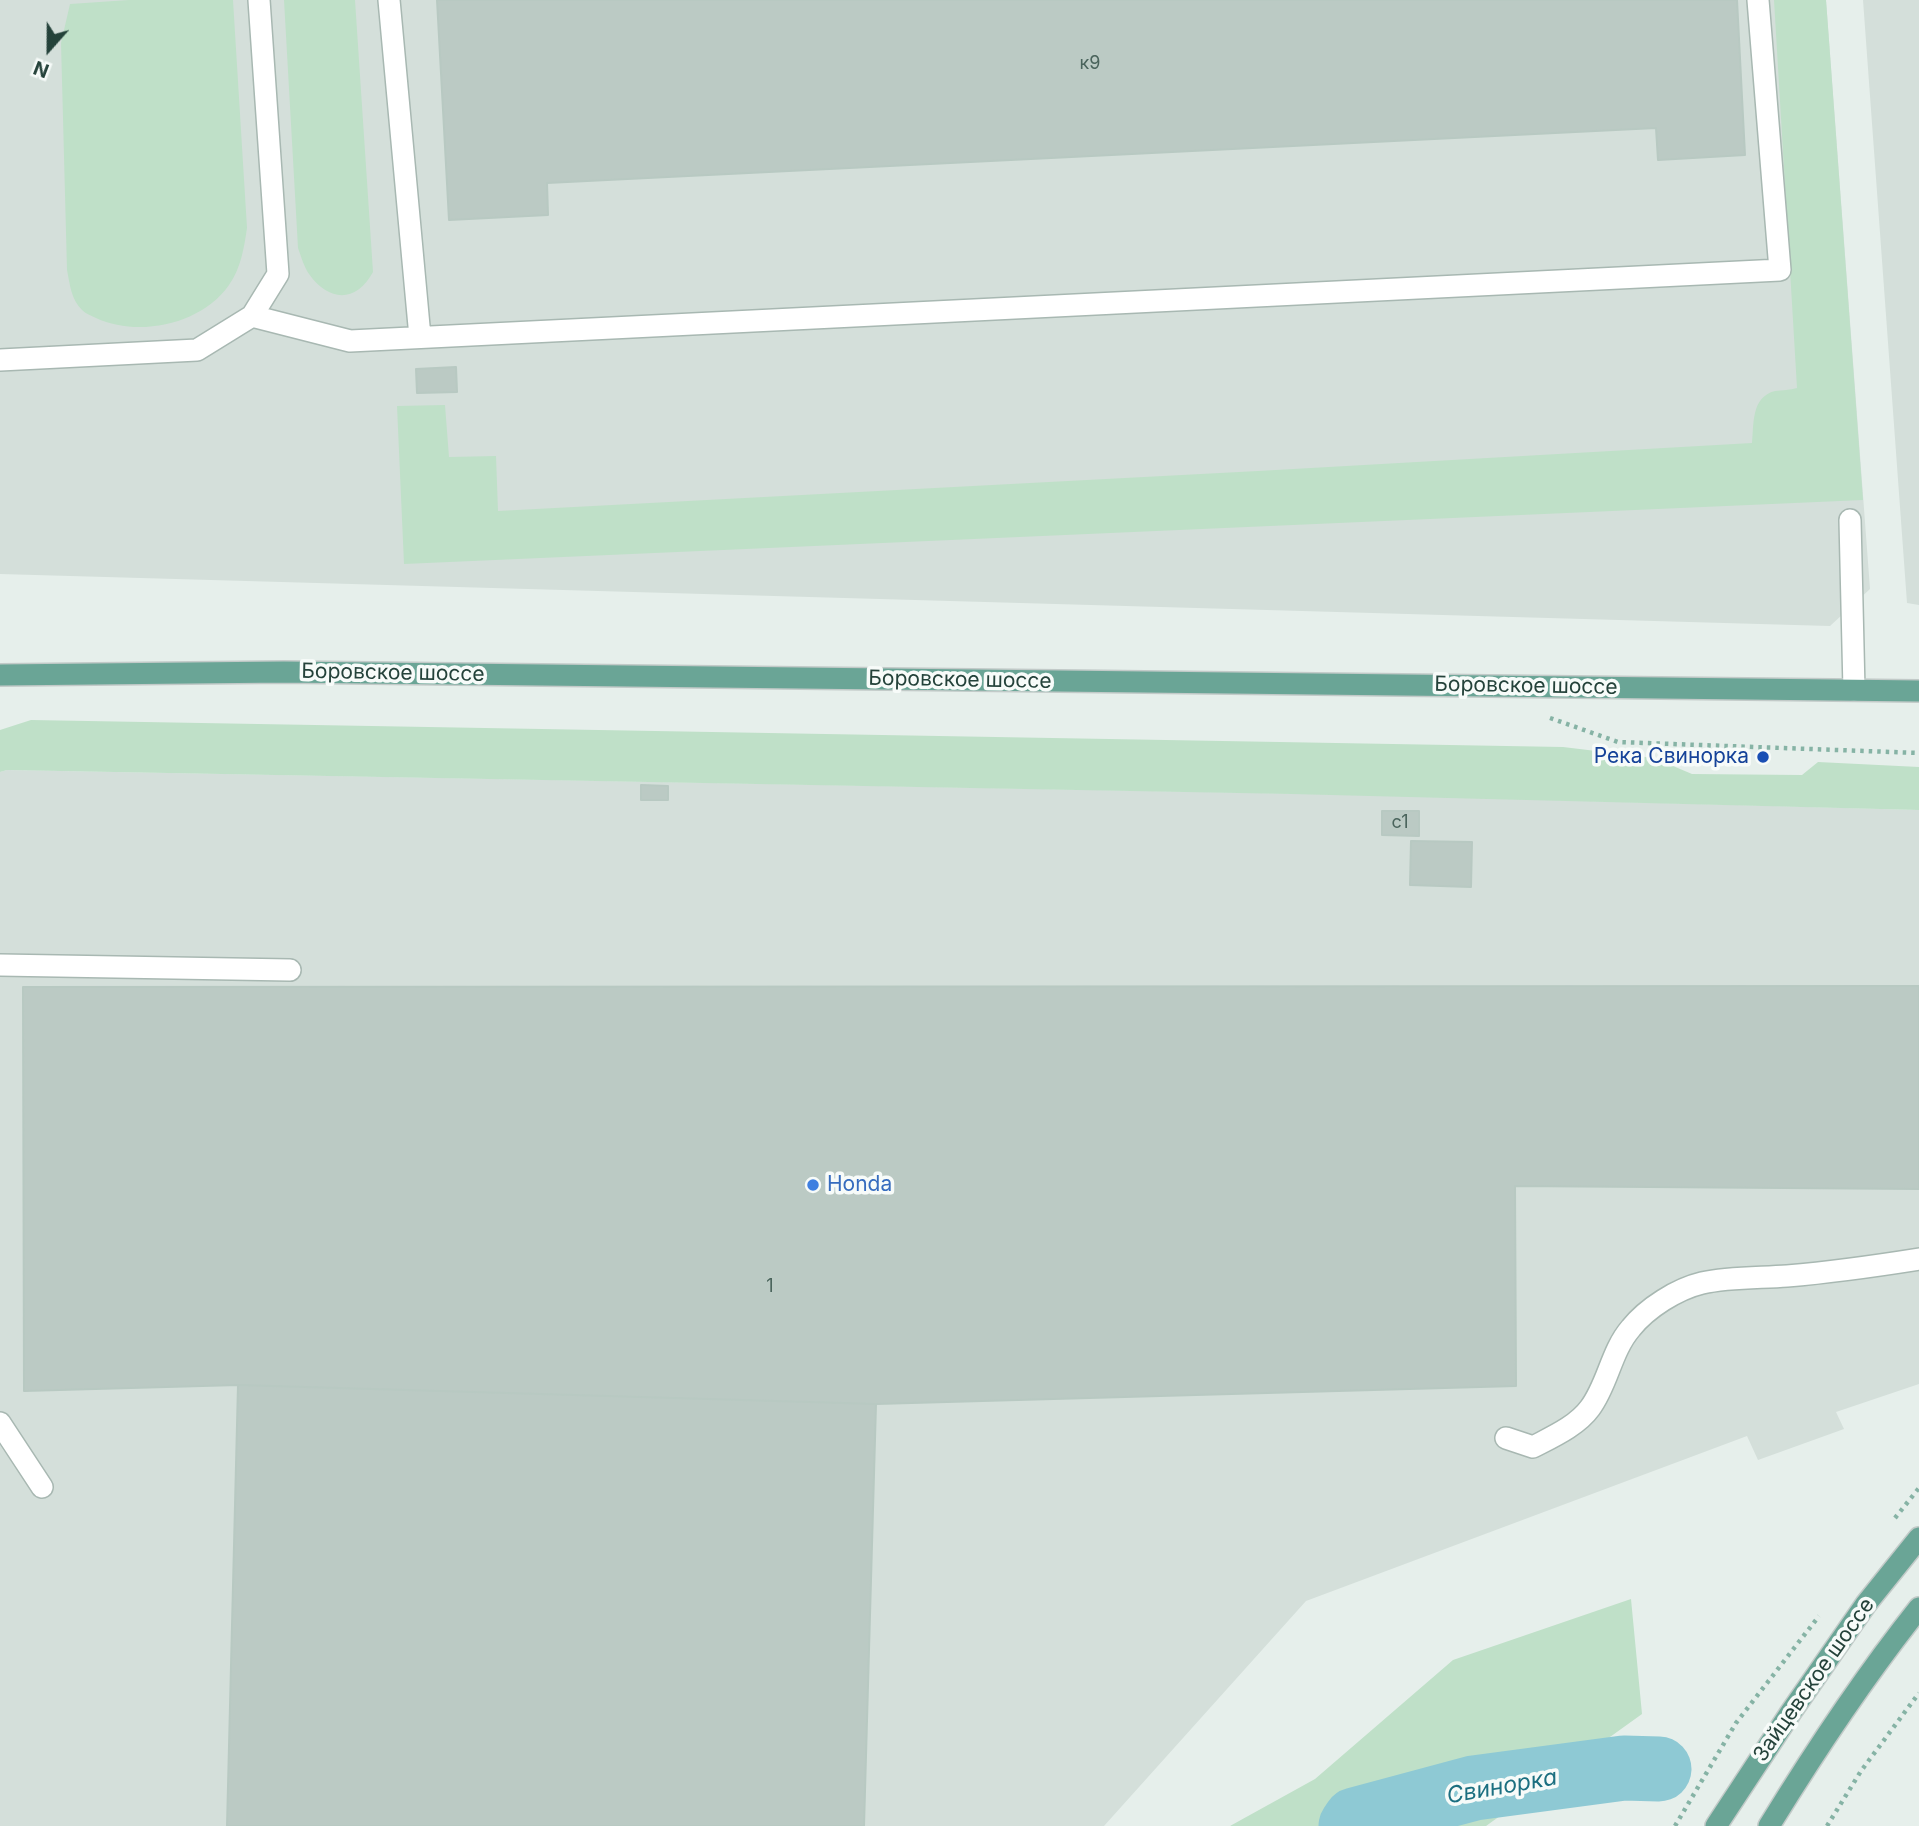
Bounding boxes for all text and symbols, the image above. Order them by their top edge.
north arrow [14,14,84,84]
house number: к9 [1080,53,1100,75]
text: N [30,56,52,82]
street label: Боровское шоссе [301,659,485,687]
street label: Боровское шоссе [868,666,1052,694]
street label: Боровское шоссе [1434,672,1618,700]
place label: Река Свинорка [1594,744,1749,770]
marker: Река Свинорка [1755,749,1771,765]
house number: с1 [1392,812,1408,834]
place label: Honda [827,1172,892,1198]
marker: Honda [805,1177,821,1193]
house number: 1 [766,1276,774,1298]
street label: Зайцевское шоссе [1748,1593,1880,1767]
water label: Свинорка [1445,1764,1559,1810]

